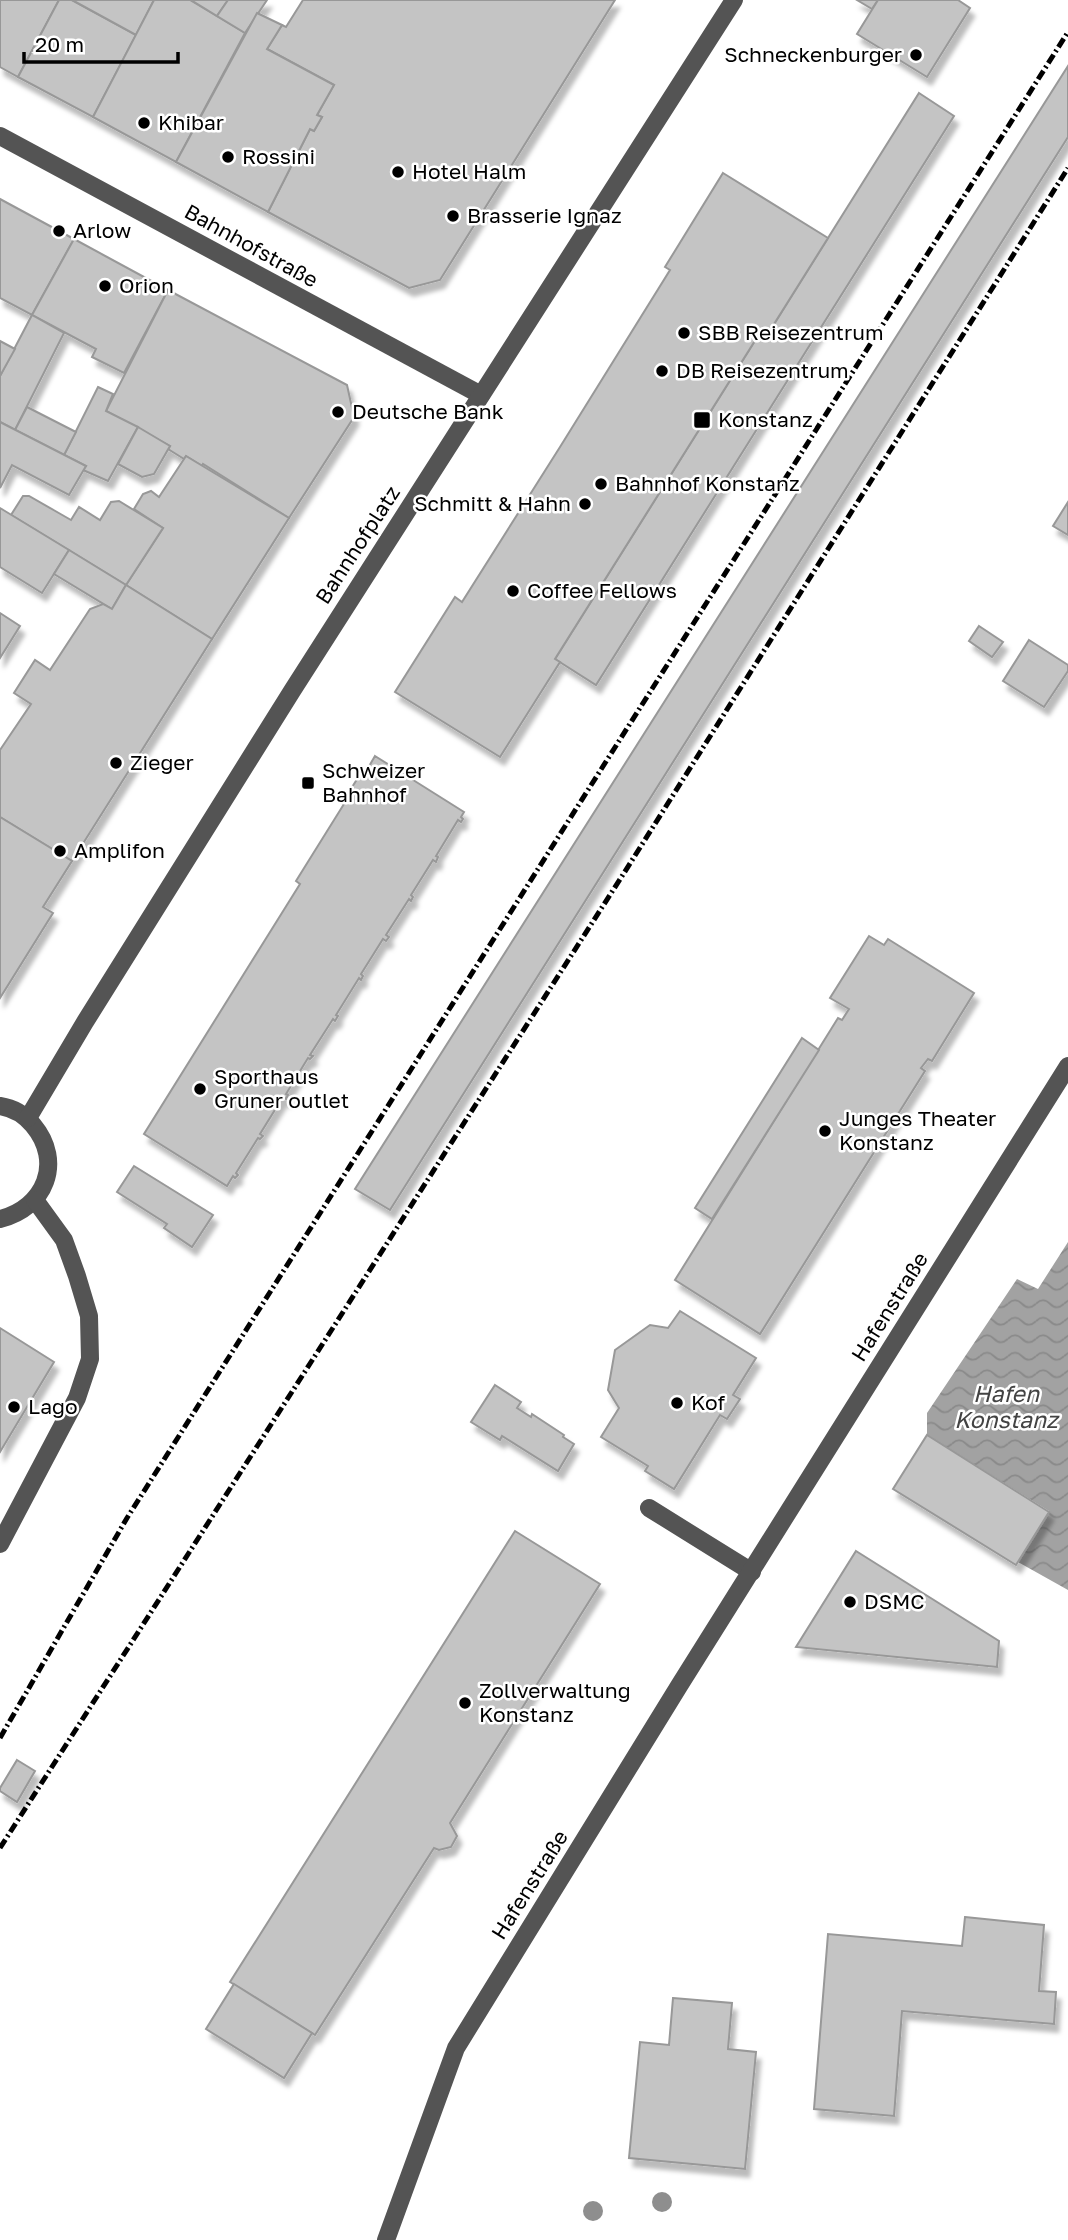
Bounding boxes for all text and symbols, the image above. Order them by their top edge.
scale bar [24,21,178,65]
text: 20 m [35,31,84,57]
place label: Schneckenburger [724,41,902,67]
marker: Schneckenburger [908,47,924,63]
place label: Khibar [158,109,224,135]
marker: Khibar [136,115,152,131]
place label: Rossini [242,143,315,169]
marker: Rossini [220,149,236,165]
place label: Hotel Halm [412,158,526,184]
marker: Hotel Halm [390,164,406,180]
street label: Bahnhofstraße [180,198,323,292]
place label: Brasserie Ignaz [467,202,622,228]
marker: Brasserie Ignaz [445,208,461,224]
place label: Arlow [73,217,131,243]
marker: Arlow [51,223,67,239]
place label: Orion [119,272,174,298]
marker: Orion [97,278,113,294]
place label: SBB Reisezentrum [698,319,884,345]
marker: SBB Reisezentrum [676,325,692,341]
place label: DB Reisezentrum [676,357,849,383]
marker: DB Reisezentrum [654,363,670,379]
place label: Deutsche Bank [352,398,504,424]
marker: Deutsche Bank [330,404,346,420]
place label: Konstanz [718,406,813,432]
marker: Konstanz [692,410,712,430]
place label: Bahnhof Konstanz [615,470,800,496]
marker: Bahnhof Konstanz [593,476,609,492]
street label: Bahnhofplatz [309,481,405,608]
place label: Schmitt & Hahn [414,490,571,516]
marker: Schmitt & Hahn [577,496,593,512]
place label: Coffee Fellows [527,577,677,603]
marker: Coffee Fellows [505,583,521,599]
place label: Zieger [130,749,194,775]
marker: Zieger [108,755,124,771]
place label: Schweizer Bahnhof [322,757,425,807]
marker: Schweizer Bahnhof [300,775,316,791]
place label: Amplifon [74,837,165,863]
marker: Amplifon [52,843,68,859]
place label: Sporthaus Gruner outlet [214,1063,349,1113]
marker: Sporthaus Gruner outlet [192,1081,208,1097]
place label: Junges Theater Konstanz [839,1105,996,1155]
marker: Junges Theater Konstanz [817,1123,833,1139]
street label: Hafenstraße [845,1247,933,1366]
water label: Hafen Konstanz [954,1379,1060,1433]
place label: Kof [691,1389,725,1415]
place label: Lago [28,1393,78,1419]
marker: Kof [669,1395,685,1411]
marker: Lago [6,1399,22,1415]
place label: DSMC [864,1588,924,1614]
marker: DSMC [842,1594,858,1610]
place label: Zollverwaltung Konstanz [479,1677,631,1727]
marker: Zollverwaltung Konstanz [457,1695,473,1711]
street label: Hafenstraße [485,1825,573,1944]

